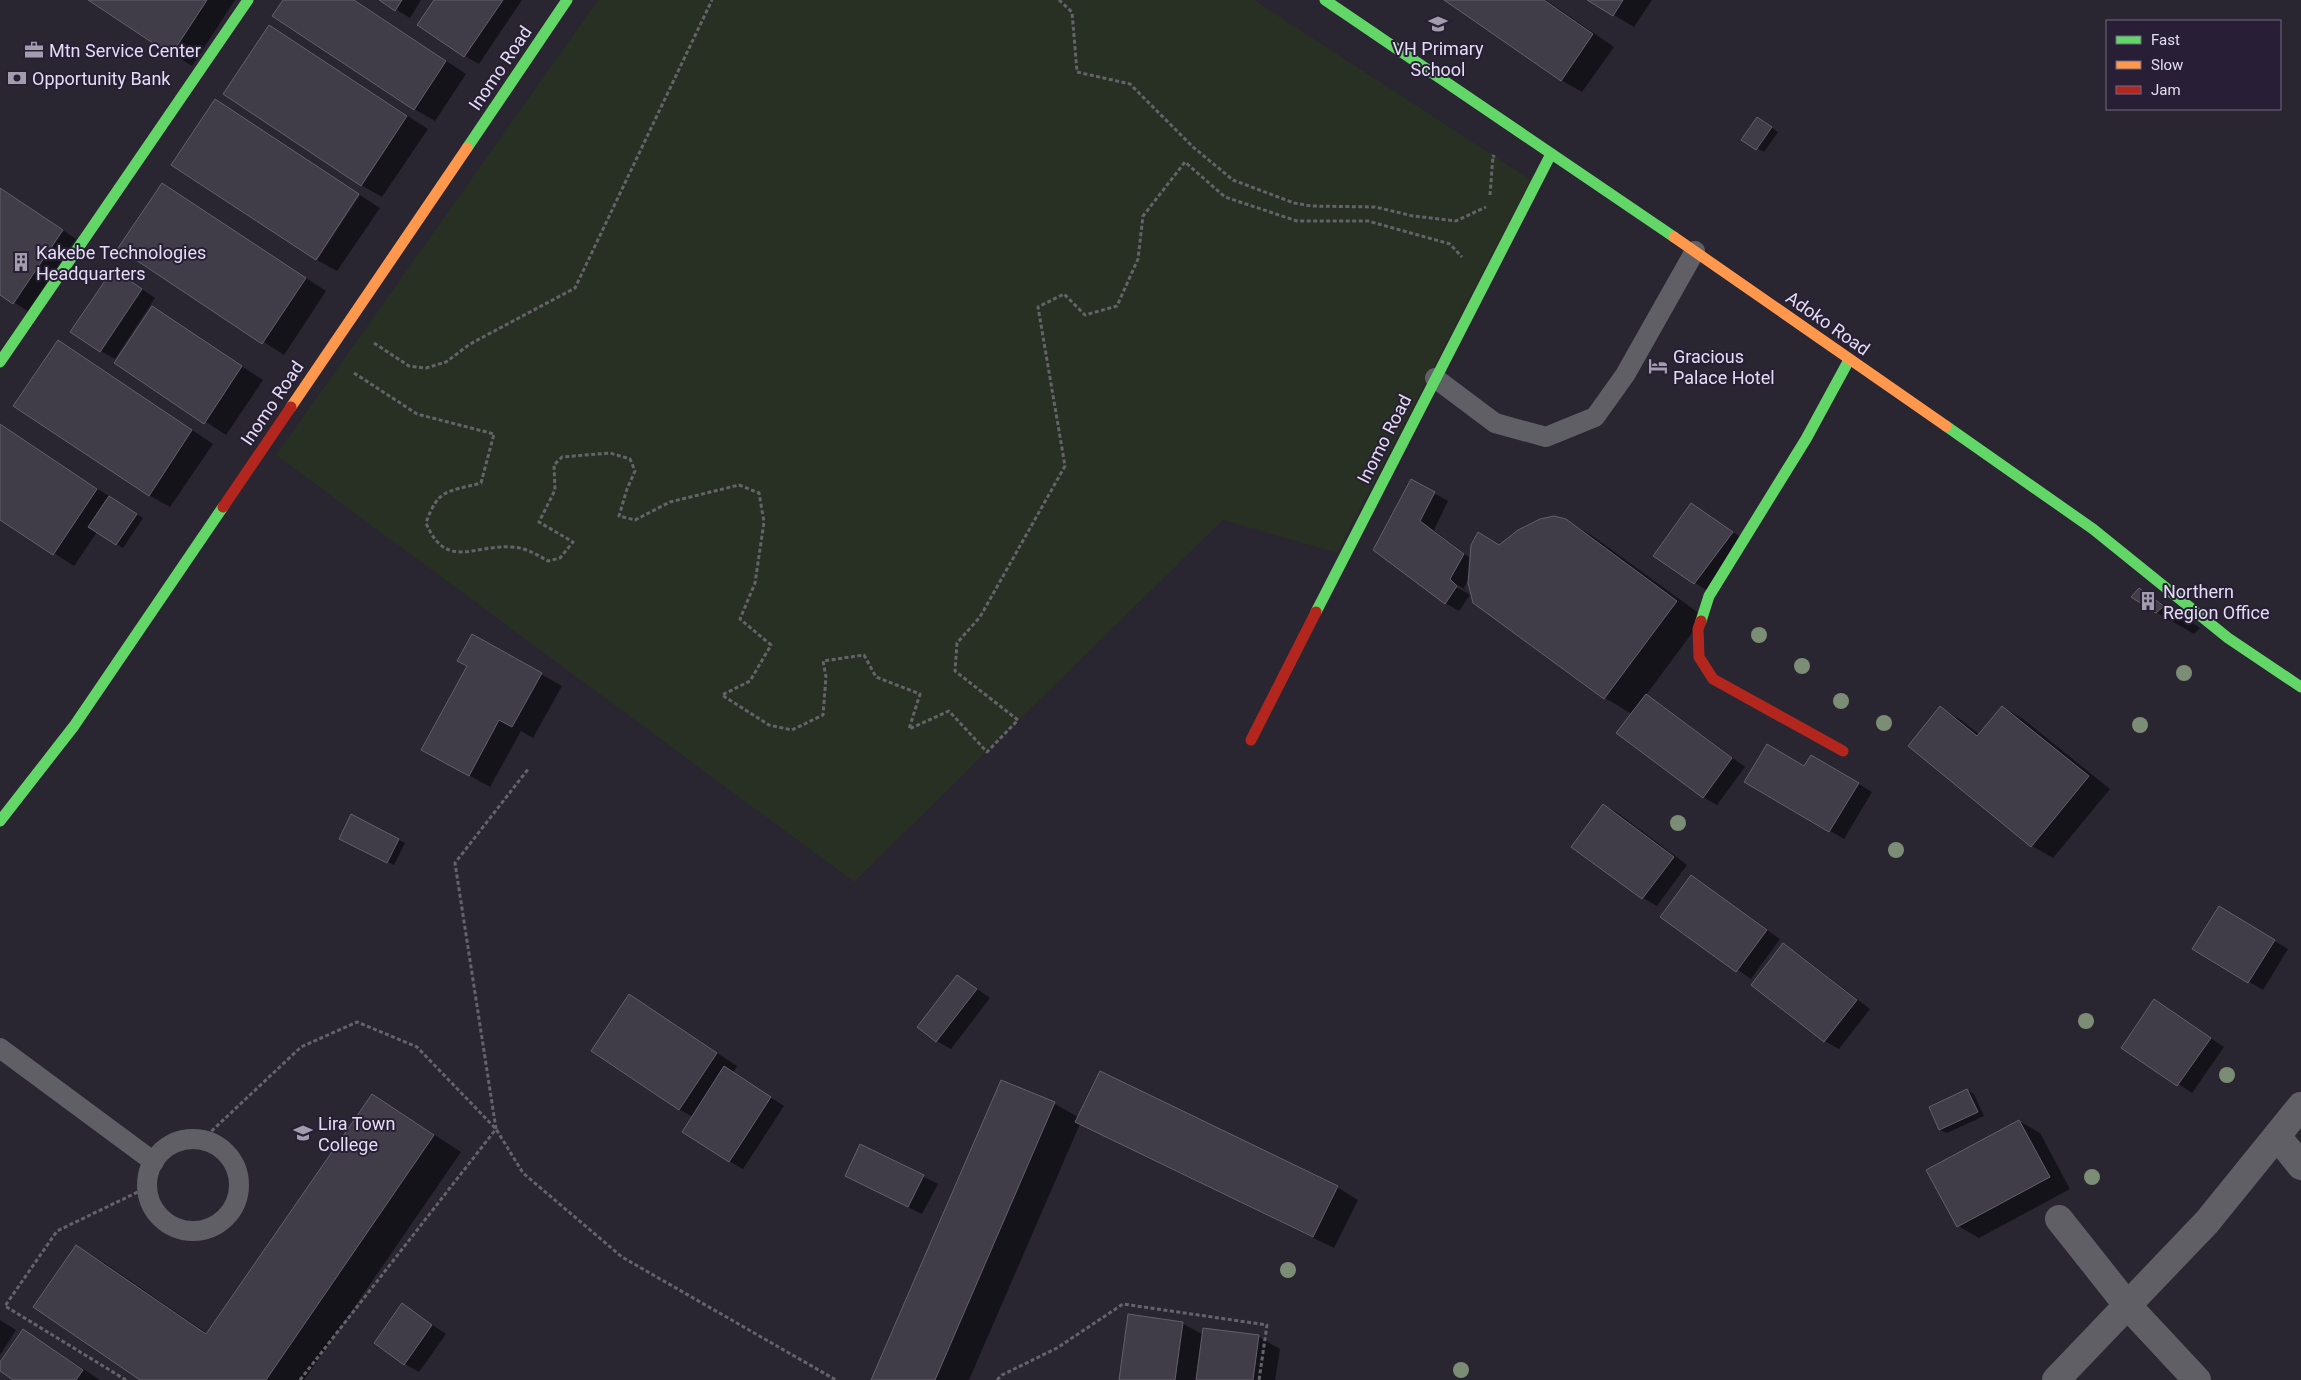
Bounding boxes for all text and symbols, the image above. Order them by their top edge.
school or university icon: VH Primary School [1427,13,1449,35]
legend [2106,20,2281,110]
street label: Inomo Road [464,22,536,114]
text: Fast [2151,31,2180,49]
place label: VH Primary School [1393,38,1484,80]
office icon: Mtn Service Center [23,39,45,61]
place label: Mtn Service Center [49,40,201,61]
text: Slow [2151,56,2183,74]
bank icon: Opportunity Bank [6,67,28,89]
place label: Opportunity Bank [32,68,171,89]
text: Jam [2151,81,2181,99]
place label: Kakebe Technologies Headquarters [36,242,206,284]
building icon: Kakebe Technologies Headquarters [10,251,32,273]
street label: Adoko Road [1782,286,1874,360]
place label: Gracious Palace Hotel [1673,346,1775,388]
hotel icon: Gracious Palace Hotel [1647,355,1669,377]
street label: Inomo Road [236,357,308,449]
street label: Inomo Road [1353,391,1415,487]
place label: Northern Region Office [2163,581,2270,623]
building icon: Northern Region Office [2137,590,2159,612]
place label: Lira Town College [318,1113,395,1155]
school or university icon: Lira Town College [292,1122,314,1144]

